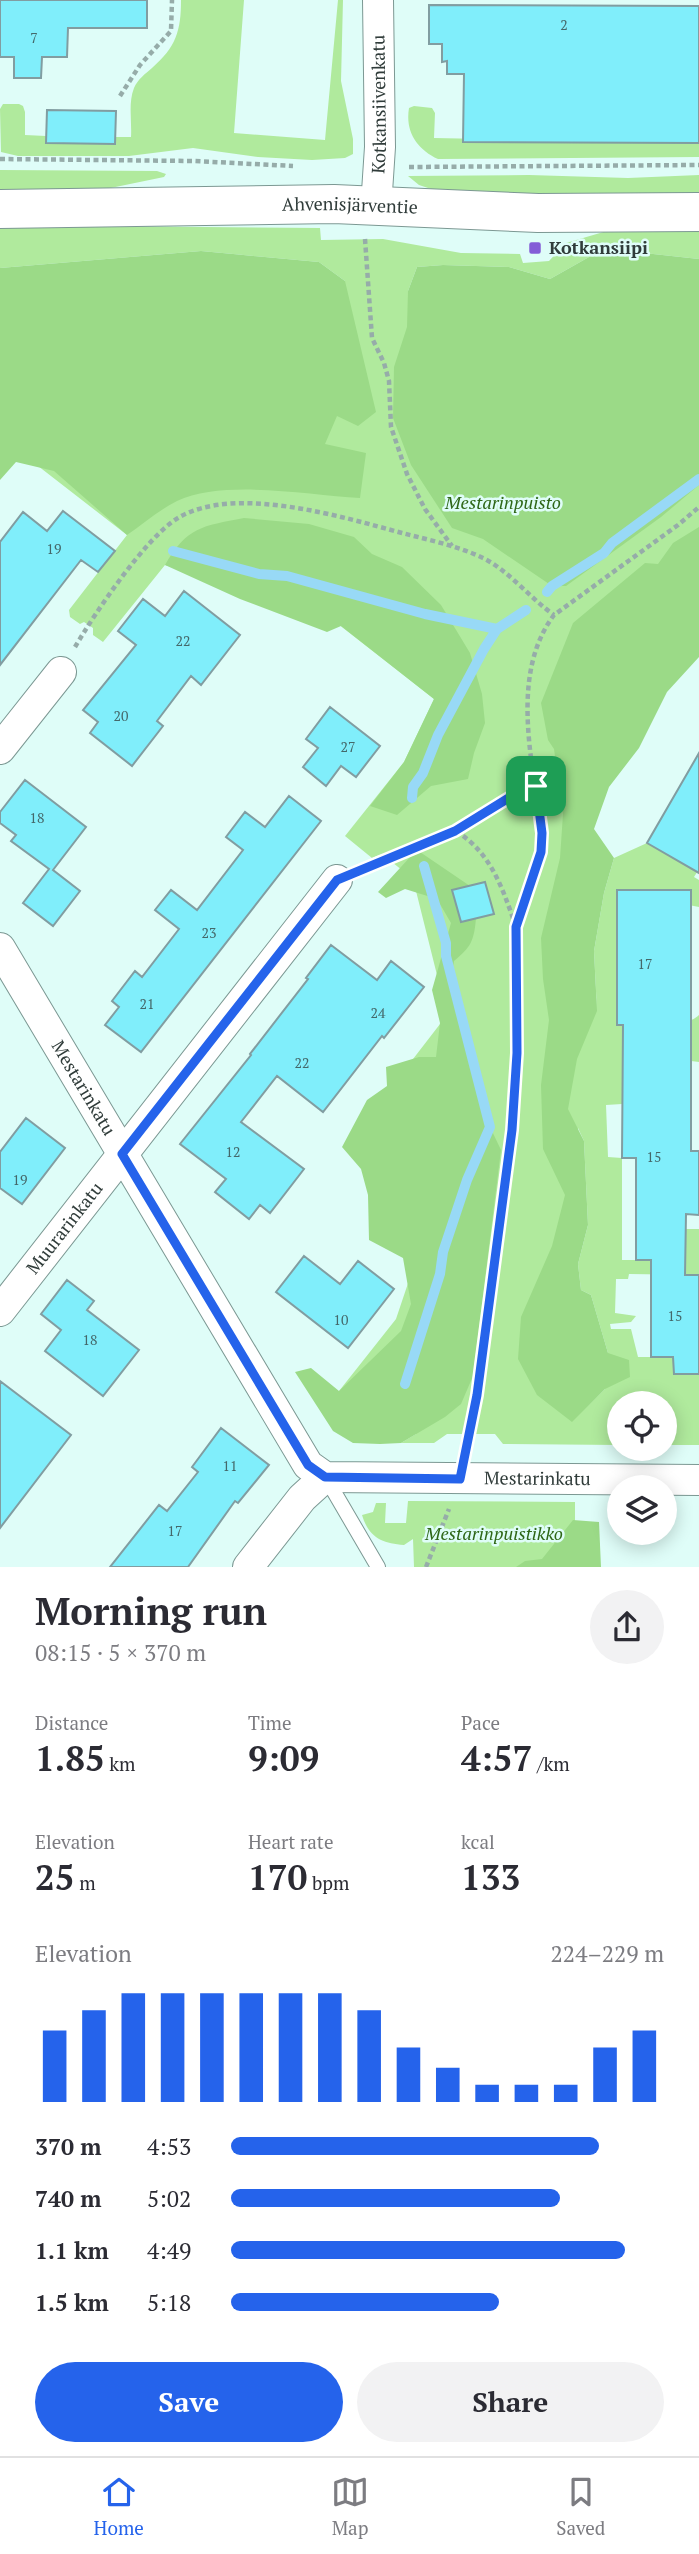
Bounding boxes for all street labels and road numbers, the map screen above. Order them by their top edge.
street label: Kotkansiivenkatu [365,35,391,174]
street label: Ahvenisjärventie [282,191,418,219]
street label: Mestarinkatu [47,1036,122,1140]
street label: Muurarinkatu [20,1177,107,1279]
street label: Mestarinkatu [484,1465,591,1490]

